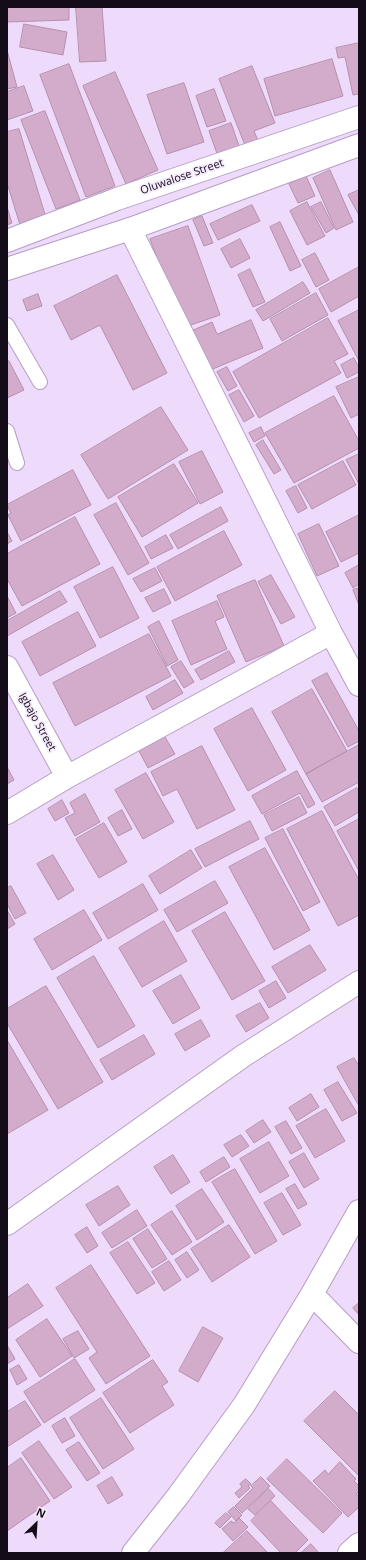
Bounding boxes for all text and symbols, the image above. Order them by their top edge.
street label: Oluwalose Street [139,157,225,197]
street label: Igbajo Street [16,690,58,754]
north arrow [16,1504,56,1544]
text: N [34,1504,49,1521]

